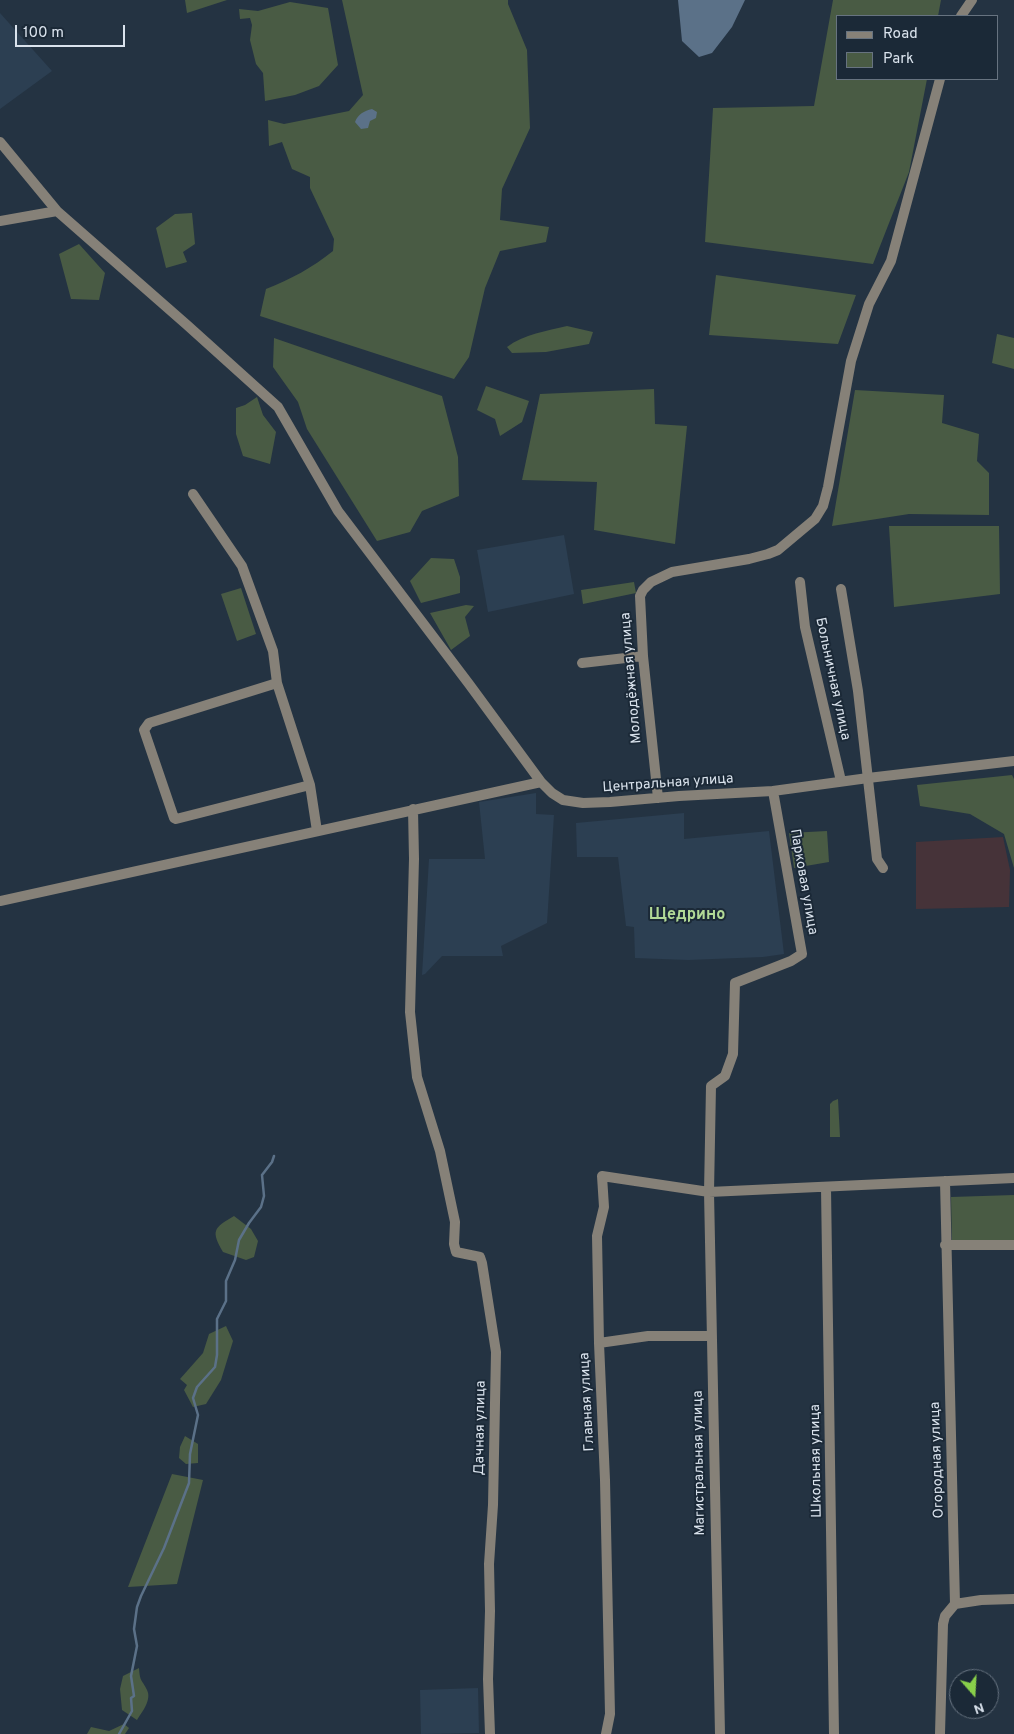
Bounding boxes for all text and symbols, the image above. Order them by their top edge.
scale bar [18,15,128,47]
legend [836,15,999,80]
text: 100 m [23,24,64,43]
text: Road [883,25,918,44]
text: Park [883,50,914,69]
street label: Молодёжная улица [618,612,646,744]
street label: Больничная улица [811,616,853,742]
street label: Центральная улица [602,771,734,797]
street label: Парковая улица [785,828,821,936]
district label: Щедрино [649,906,725,926]
street label: Главная улица [577,1352,599,1452]
street label: Дачная улица [472,1380,490,1476]
street label: Магистральная улица [690,1390,710,1536]
street label: Огородная улица [928,1401,948,1519]
street label: Школьная улица [808,1404,826,1518]
north arrow [949,1669,999,1719]
text: N [971,1698,986,1717]

